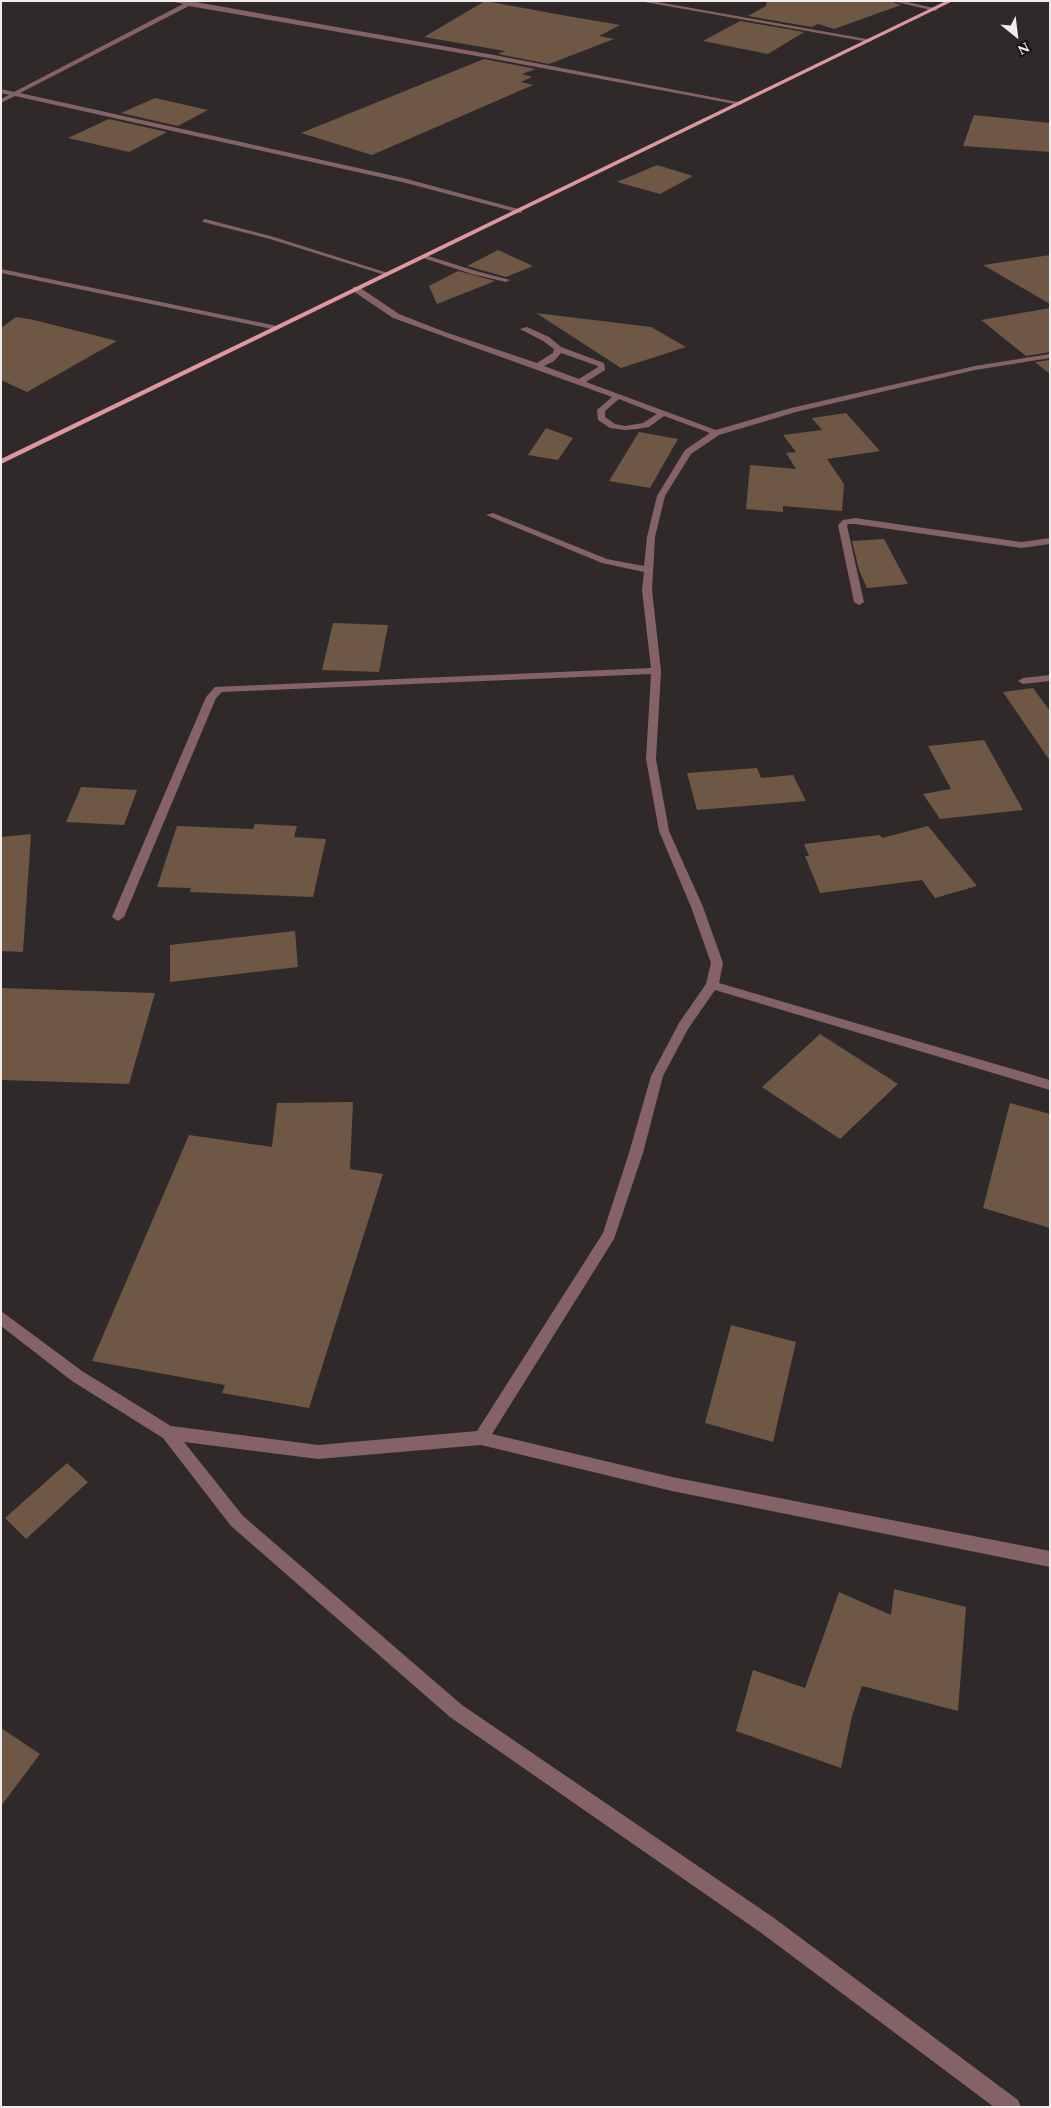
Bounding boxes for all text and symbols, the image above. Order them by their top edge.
north arrow [991,10,1041,60]
text: N [1013,37,1034,61]

